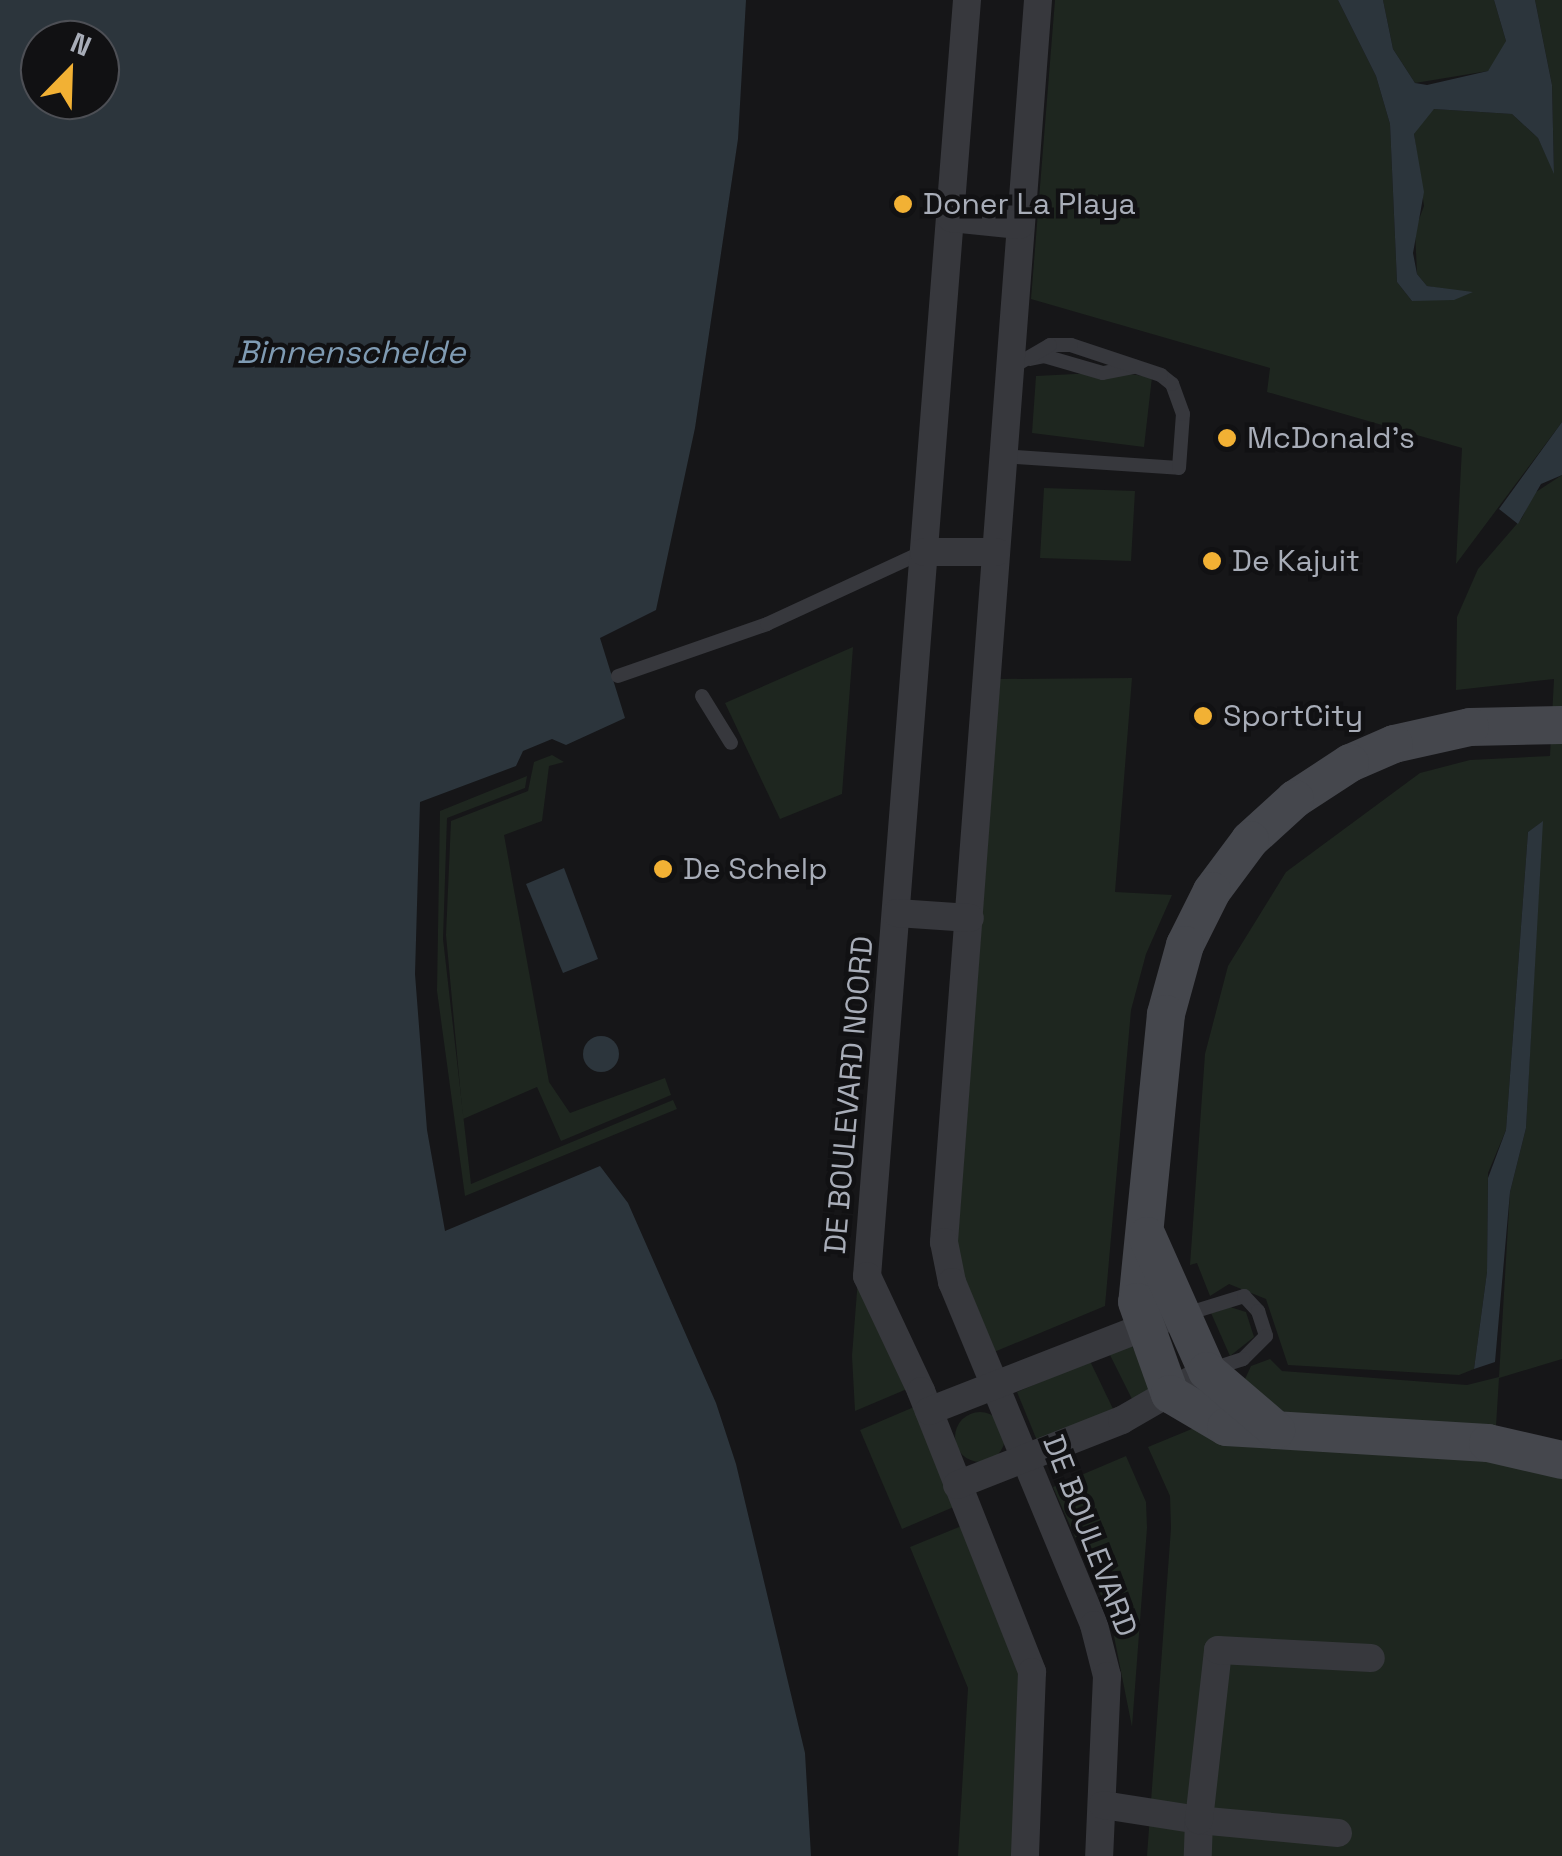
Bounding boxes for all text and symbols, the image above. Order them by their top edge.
north arrow [20,20,120,120]
text: N [65,24,97,64]
place label: Doner La Playa [923,186,1136,222]
marker: Doner La Playa [892,193,914,215]
water label: Binnenschelde [237,333,465,371]
place label: McDonald's [1247,420,1415,456]
marker: McDonald's [1216,427,1238,449]
place label: De Kajuit [1232,543,1360,579]
marker: De Kajuit [1201,550,1223,572]
place label: SportCity [1223,698,1363,734]
marker: SportCity [1192,705,1214,727]
place label: De Schelp [683,851,828,887]
marker: De Schelp [652,858,674,880]
street label: DE BOULEVARD NOORD [817,935,881,1255]
street label: DE BOULEVARD [1035,1430,1145,1642]

